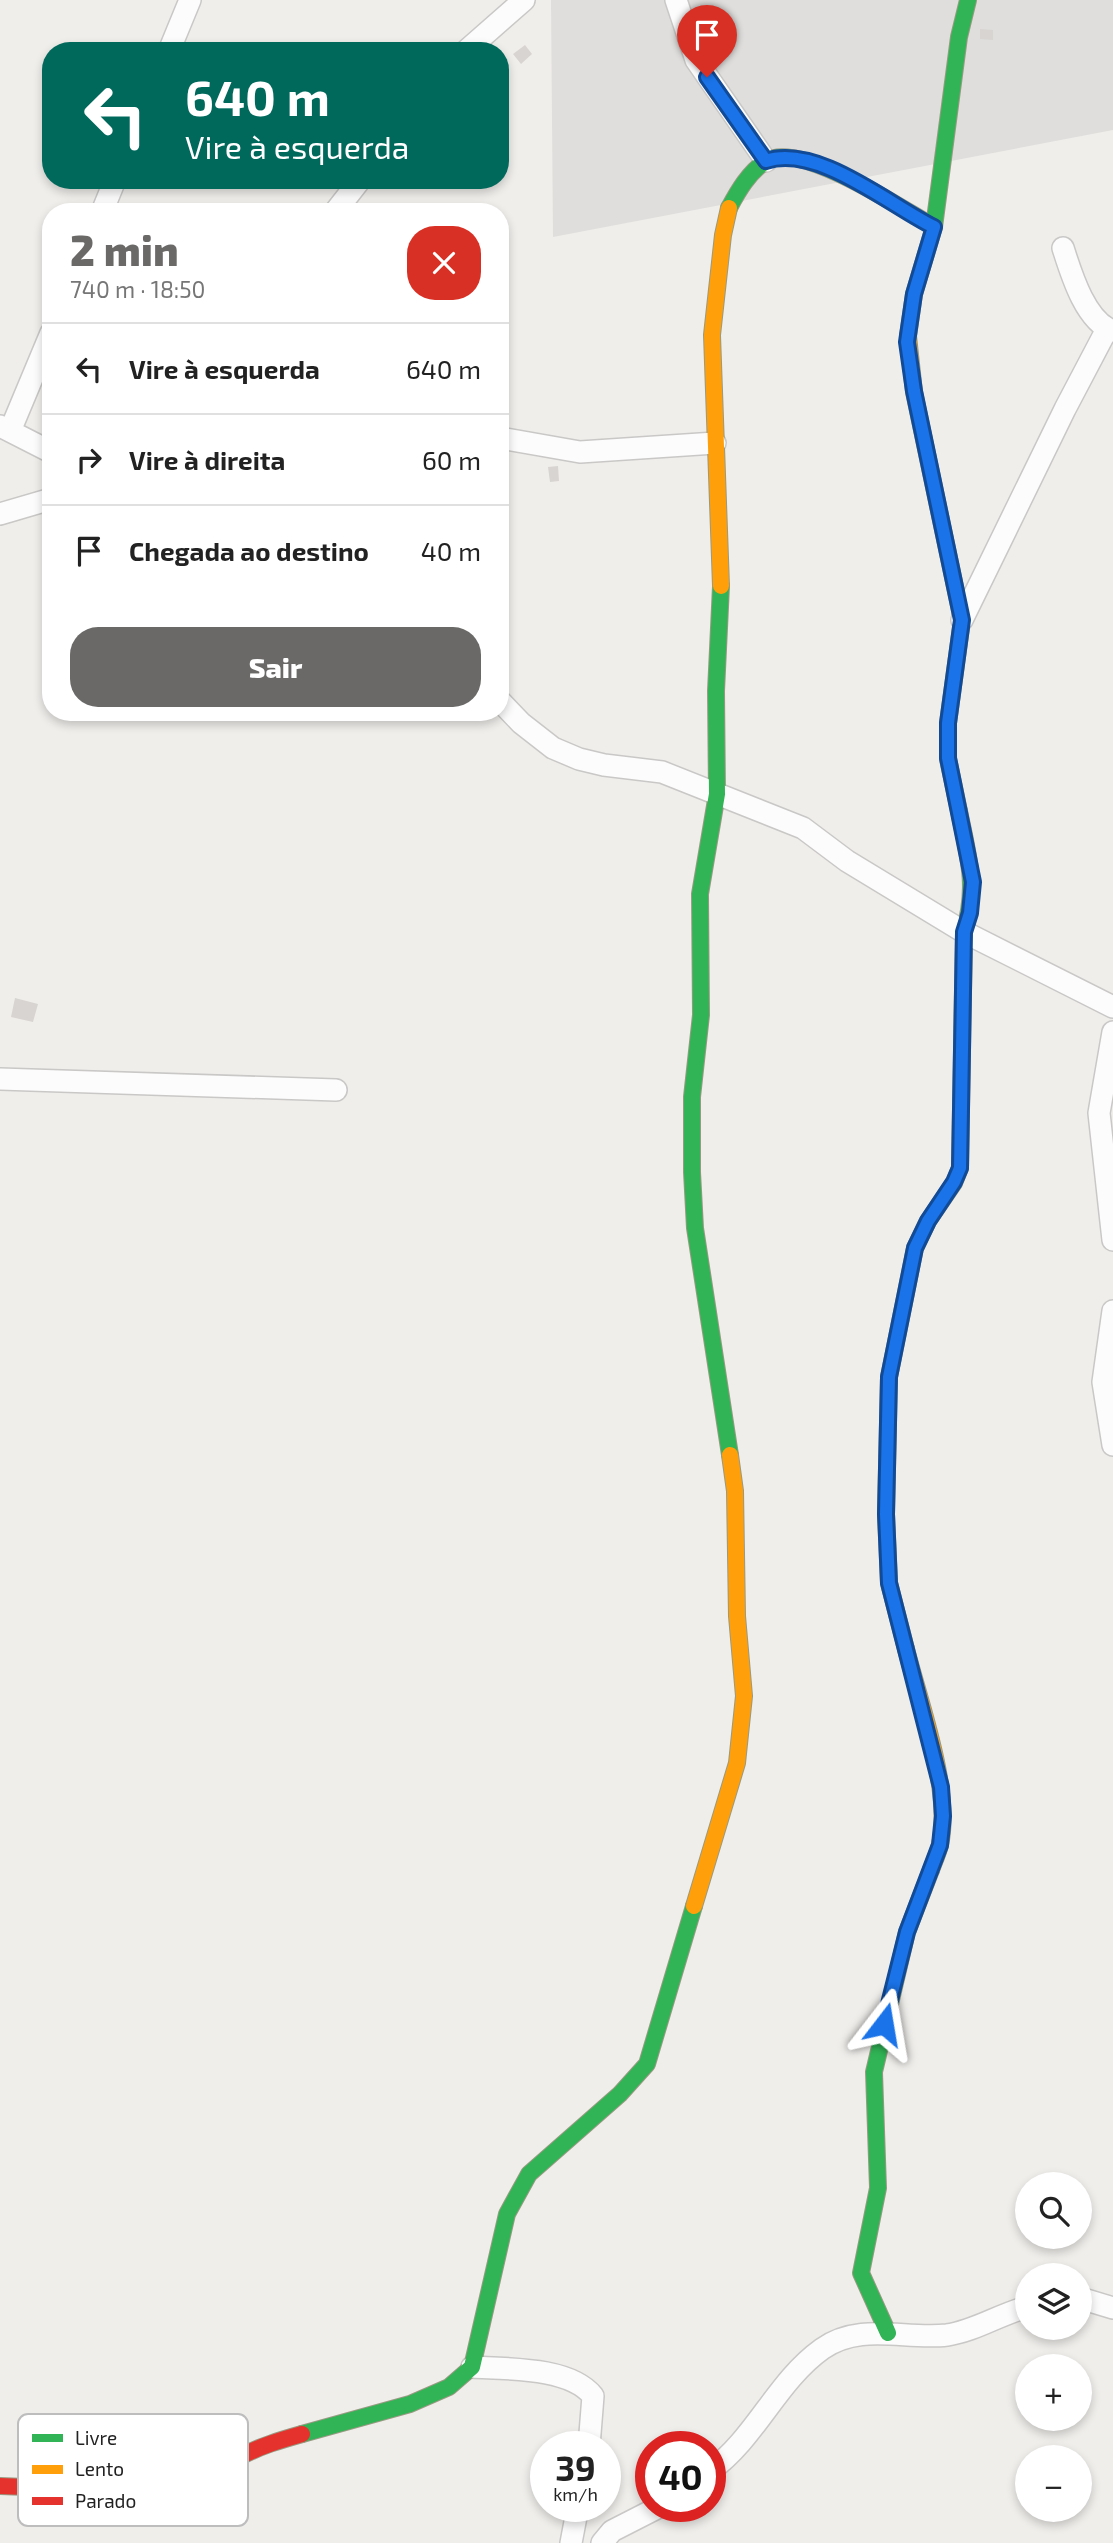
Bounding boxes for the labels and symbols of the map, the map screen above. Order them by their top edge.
pin [677,5,737,77]
position arrow [847,1987,921,2061]
legend [18,2414,248,2526]
text: Livre [75,2426,117,2449]
speed limit sign: 40 [635,2431,726,2522]
text: Lento [75,2457,124,2480]
text: Parado [75,2489,136,2512]

